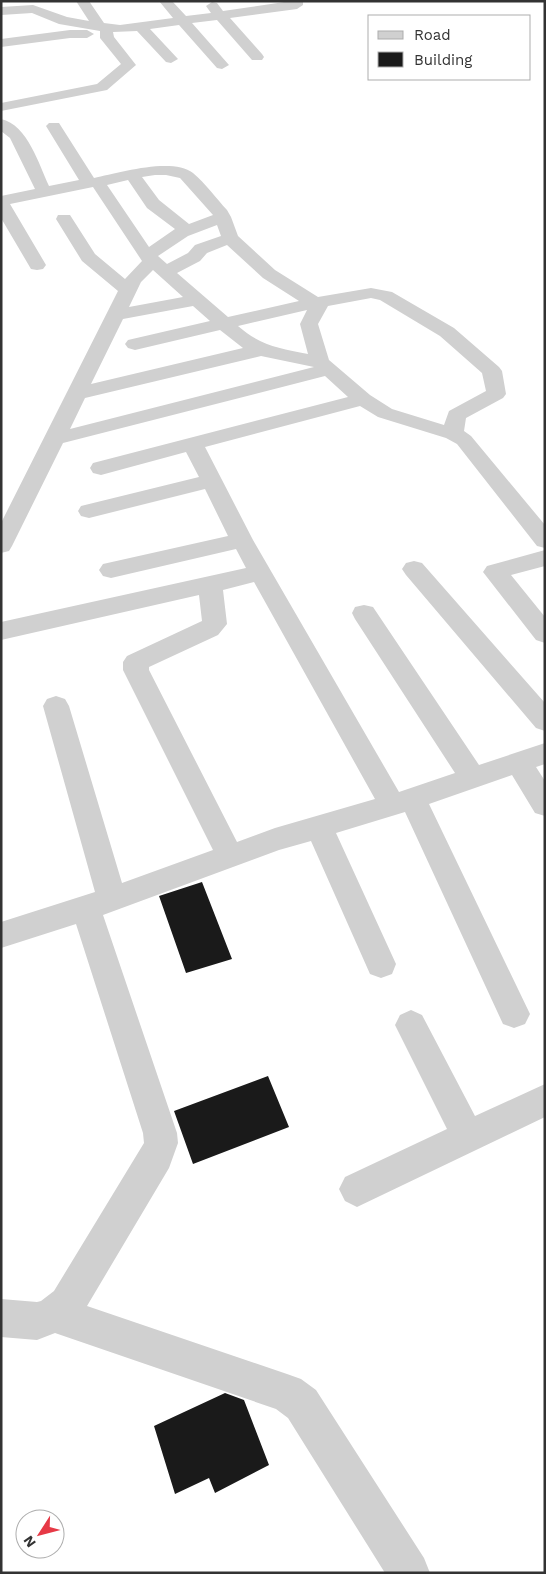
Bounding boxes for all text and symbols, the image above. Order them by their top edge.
legend [368,15,531,80]
text: Road [414,26,451,44]
text: Building [414,51,472,69]
north arrow [15,1509,65,1559]
text: N [20,1533,39,1551]

